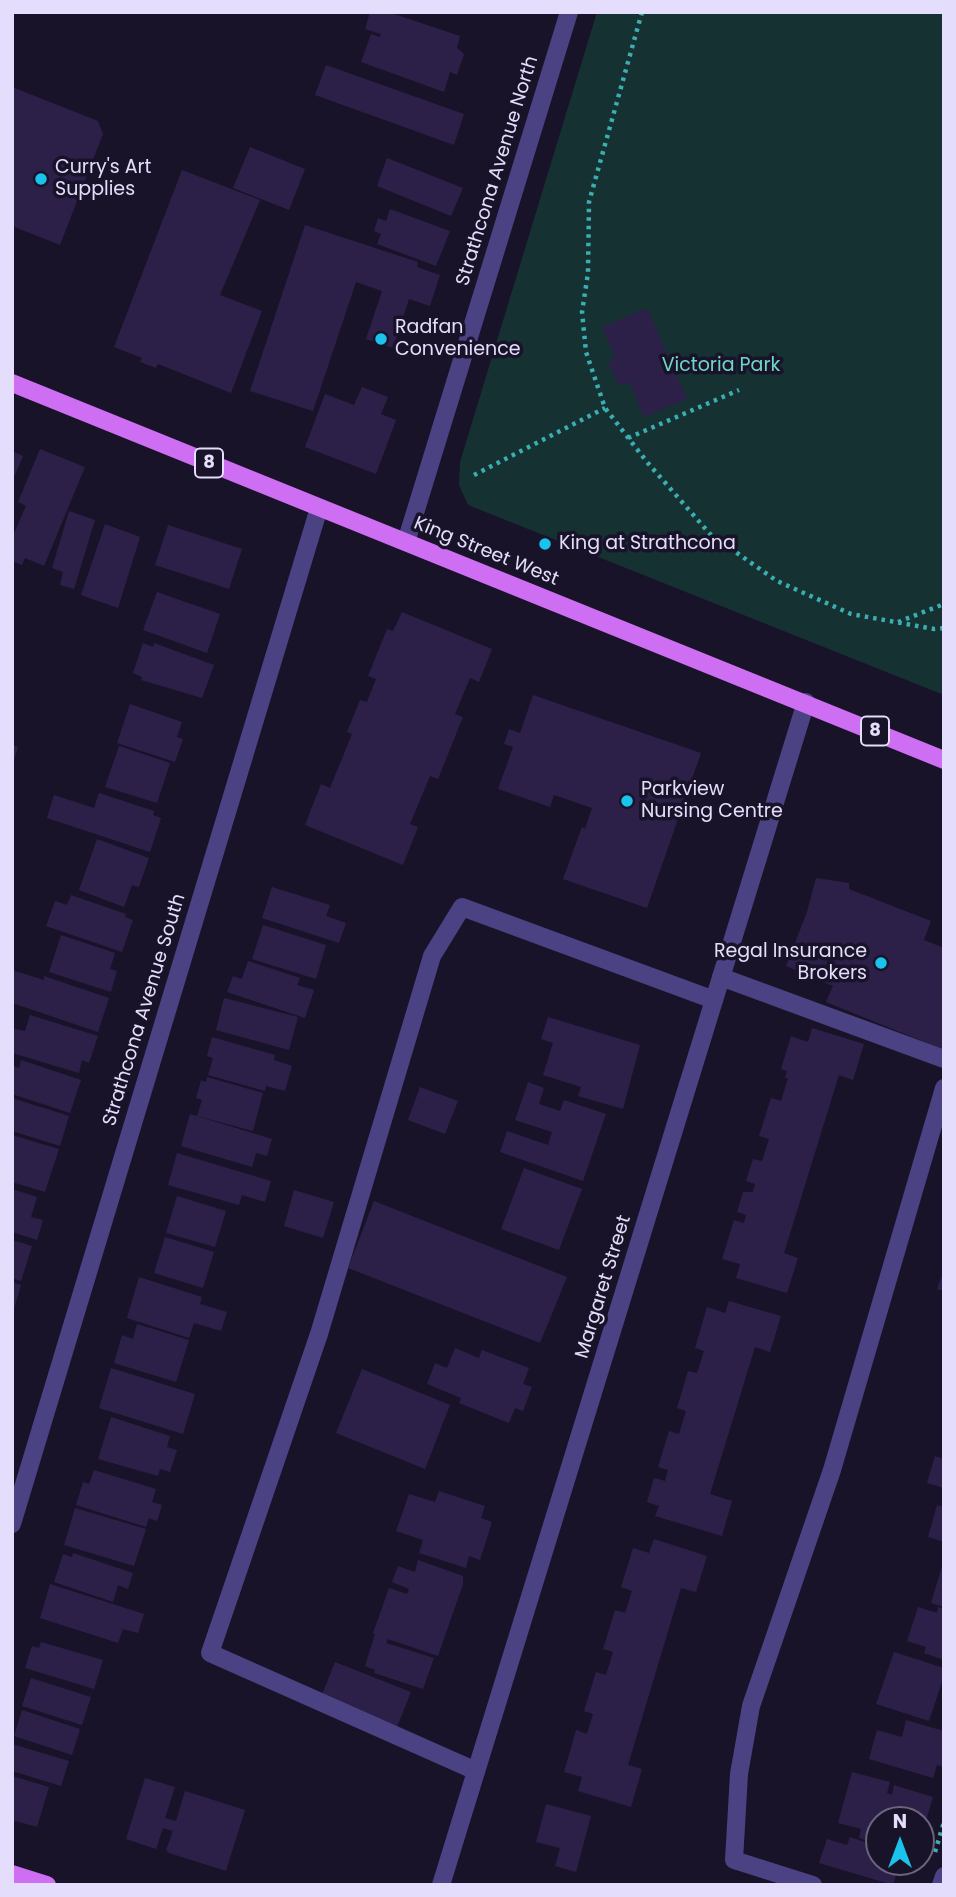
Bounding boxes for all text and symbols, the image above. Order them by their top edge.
street label: Strathcona Avenue North [452,53,544,289]
place label: Curry's Art Supplies [55,157,152,201]
marker: Curry's Art Supplies [33,171,49,187]
place label: Radfan Convenience [395,317,521,361]
marker: Radfan Convenience [373,331,389,347]
park label: Victoria Park [662,355,780,377]
road number: 8 [195,448,223,477]
street label: King Street West [410,513,562,591]
place label: King at Strathcona [559,533,736,555]
marker: King at Strathcona [537,536,553,552]
road number: 8 [861,716,889,746]
place label: Parkview Nursing Centre [641,779,783,823]
marker: Parkview Nursing Centre [619,793,635,809]
street label: Strathcona Avenue South [99,891,191,1129]
place label: Regal Insurance Brokers [714,941,867,985]
marker: Regal Insurance Brokers [873,955,889,971]
street label: Margaret Street [571,1213,637,1361]
north arrow [865,1806,935,1876]
text: N [893,1808,907,1835]

